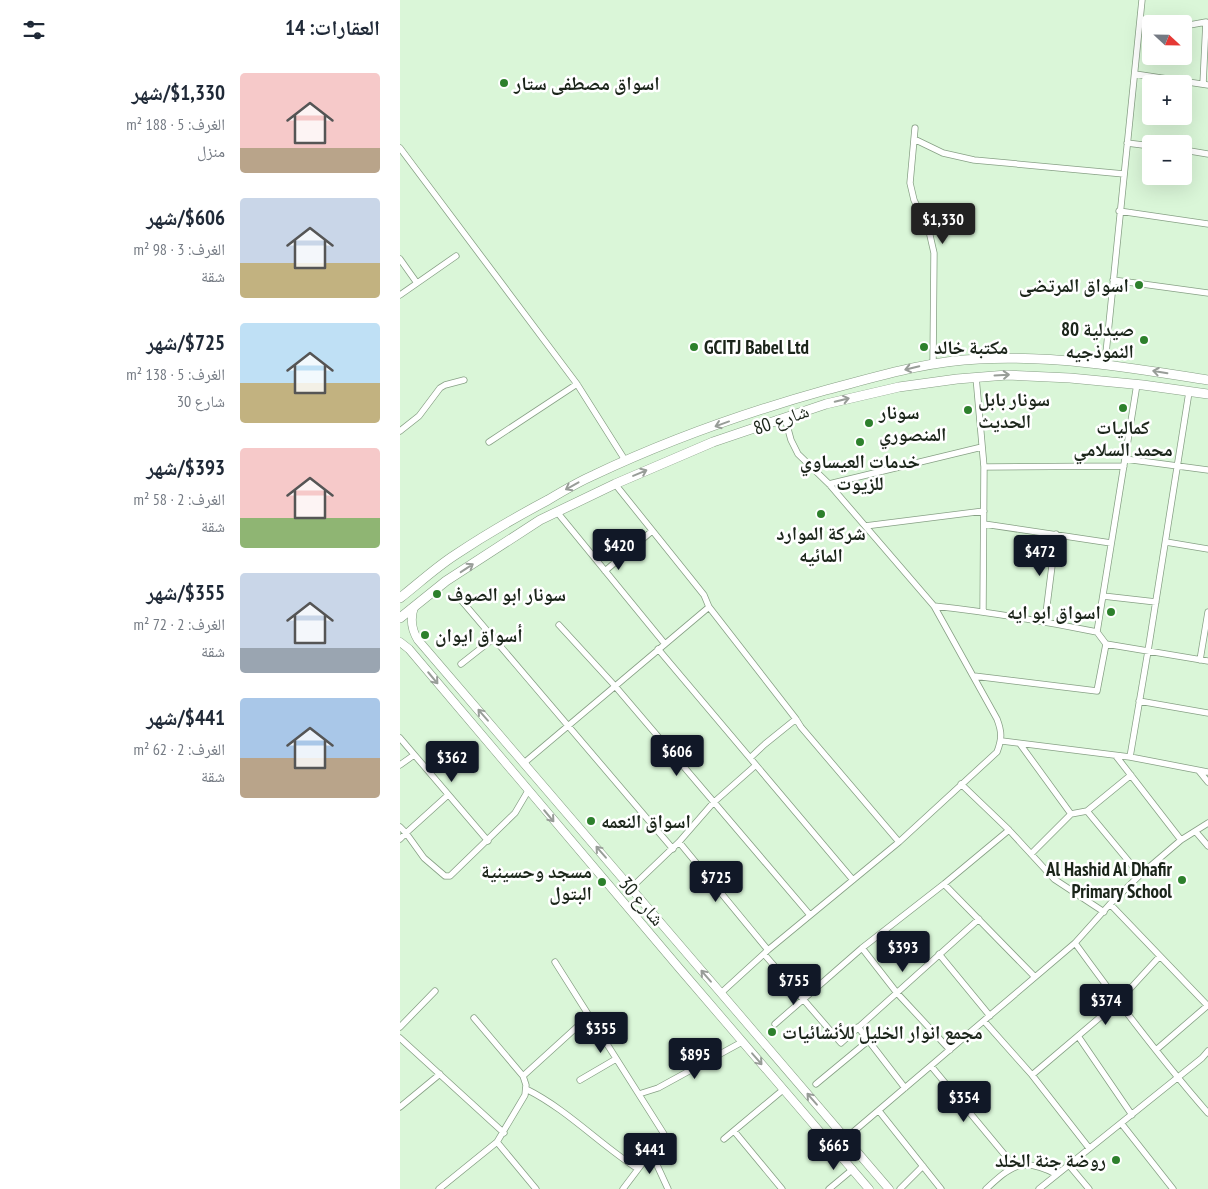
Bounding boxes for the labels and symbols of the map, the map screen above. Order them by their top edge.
north arrow [1142,15,1192,65]
place label: اسواق مصطفى ستار [513,71,660,95]
marker: اسواق مصطفى ستار [498,77,510,89]
pin: $1,330 [902,202,984,245]
place label: اسواق المرتضى [1019,273,1129,297]
marker: اسواق المرتضى [1133,279,1145,291]
place label: صيدلية 80 النموذجيه [1061,317,1134,363]
marker: صيدلية 80 النموذجيه [1138,334,1150,346]
place label: GCITJ Babel Ltd [704,335,809,359]
place label: مكتبة خالد [934,335,1008,359]
marker: GCITJ Babel Ltd [688,341,700,353]
marker: مكتبة خالد [918,341,930,353]
one-way arrow [904,364,920,373]
one-way arrow [1152,367,1168,377]
one-way arrow [994,371,1010,380]
place label: سونار بابل الحديث [978,387,1050,433]
one-way arrow [833,395,849,404]
street label: شارع 80 [750,398,812,440]
place label: سونار المنصوري [878,400,947,450]
marker: كماليات محمد السلامي [1117,402,1129,414]
marker: سونار بابل الحديث [962,404,974,416]
place label: كماليات محمد السلامي [1073,415,1173,465]
marker: سونار المنصوري [863,417,875,429]
one-way arrow [715,420,730,429]
marker: خدمات العيساوي للزيوت [854,436,866,448]
place label: خدمات العيساوي للزيوت [800,449,920,495]
one-way arrow [632,468,647,478]
one-way arrow [565,481,580,491]
marker: شركة الموارد المائيه [815,508,827,520]
place label: شركة الموارد المائيه [776,521,866,567]
pin: $420 [589,528,649,571]
pin: $472 [1010,534,1070,577]
one-way arrow [460,562,474,573]
place label: سونار ابو الصوف [447,582,566,606]
marker: سونار ابو الصوف [431,588,443,600]
place label: اسواق ابو ايه [1007,600,1101,624]
marker: اسواق ابو ايه [1105,606,1117,618]
place label: أسواق ايوان [435,623,523,647]
marker: أسواق ايوان [419,629,431,641]
one-way arrow [427,671,438,684]
one-way arrow [478,709,489,722]
pin: $606 [647,734,707,777]
pin: $362 [422,740,482,783]
one-way arrow [543,809,555,822]
place label: اسواق النعمه [601,809,691,833]
marker: اسواق النعمه [585,815,597,827]
one-way arrow [595,846,606,859]
place label: Al Hashid Al Dhafir Primary School [1045,857,1172,903]
place label: مسجد وحسينية البتول [481,859,592,905]
pin: $725 [686,860,746,903]
street label: شارع 30 [614,872,670,930]
marker: Al Hashid Al Dhafir Primary School [1176,874,1188,886]
marker: مسجد وحسينية البتول [596,876,608,888]
pin: $393 [873,930,933,973]
pin: $755 [764,964,824,1006]
one-way arrow [700,969,712,982]
pin: $374 [1076,984,1136,1026]
pin: $355 [571,1012,631,1054]
place label: مجمع انوار الخليل للأنشائيات [782,1020,983,1045]
marker: مجمع انوار الخليل للأنشائيات [766,1026,778,1038]
pin: $895 [665,1038,725,1080]
one-way arrow [751,1052,763,1065]
pin: $354 [934,1080,994,1123]
one-way arrow [806,1093,817,1106]
pin: $665 [804,1128,864,1171]
pin: $441 [620,1132,680,1175]
place label: روضة جنة الخلد [995,1148,1106,1172]
marker: روضة جنة الخلد [1110,1154,1122,1166]

